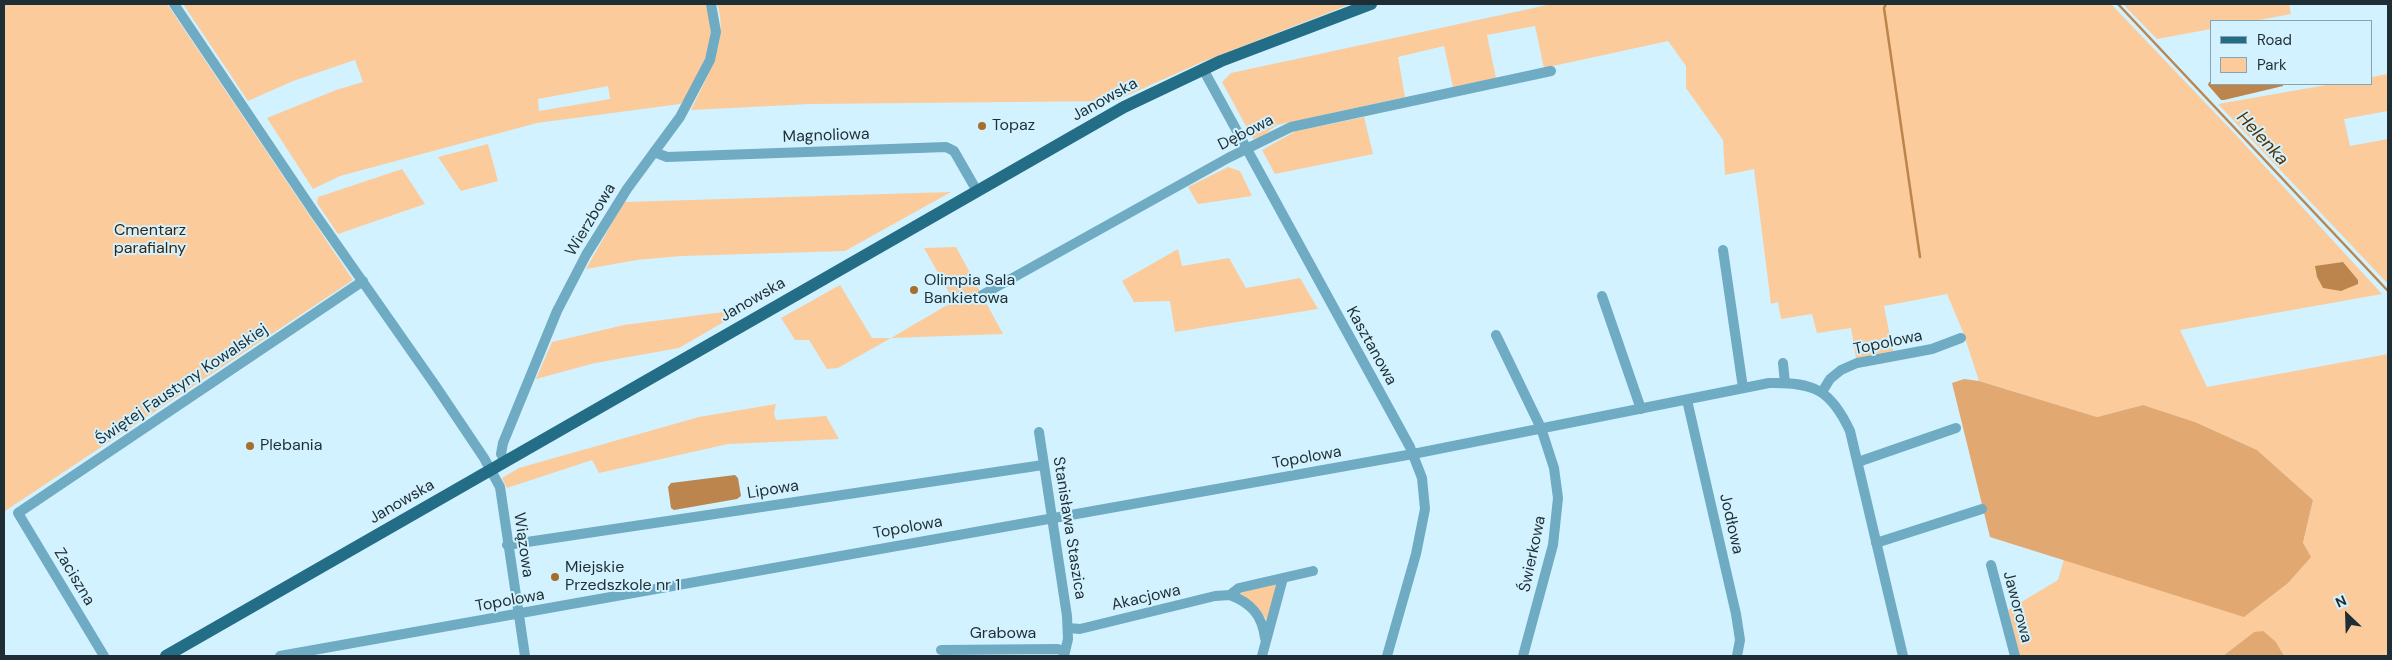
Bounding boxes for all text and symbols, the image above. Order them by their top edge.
legend [2210,20,2372,85]
text: Road [2257,30,2292,50]
text: Park [2257,55,2287,75]
street label: Janowska [1069,74,1141,126]
water label: Helenka [2232,108,2292,170]
street label: Dębowa [1215,111,1277,155]
place label: Topaz [992,116,1035,136]
marker: Topaz [976,120,988,132]
street label: Magnoliowa [782,125,870,147]
street label: Wierzbowa [562,180,620,260]
park label: Cmentarz parafialny [114,221,186,259]
place label: Olimpia Sala Bankietowa [924,271,1015,309]
street label: Janowska [717,274,789,326]
marker: Olimpia Sala Bankietowa [908,284,920,296]
street label: Kasztanowa [1342,303,1400,389]
street label: Świętej Faustyny Kowalskiej [92,320,272,450]
street label: Topolowa [1852,326,1924,360]
place label: Plebania [260,436,322,456]
marker: Plebania [244,440,256,452]
street label: Topolowa [1271,442,1343,474]
street label: Stanisława Staszica [1048,455,1090,601]
street label: Janowska [366,476,438,528]
street label: Lipowa [746,476,800,504]
street label: Jodłowa [1715,492,1747,556]
street label: Wiązowa [509,511,537,579]
street label: Topolowa [872,512,944,544]
street label: Świerkowa [1516,514,1550,594]
street label: Zaciszna [49,545,99,609]
place label: Miejskie Przedszkole nr 1 [565,558,680,596]
street label: Jaworowa [1998,569,2036,645]
marker: Miejskie Przedszkole nr 1 [549,571,561,583]
street label: Akacjowa [1110,581,1182,615]
street label: Topolowa [474,585,546,617]
north arrow [2322,590,2372,640]
text: N [2333,591,2349,612]
street label: Grabowa [970,624,1036,644]

